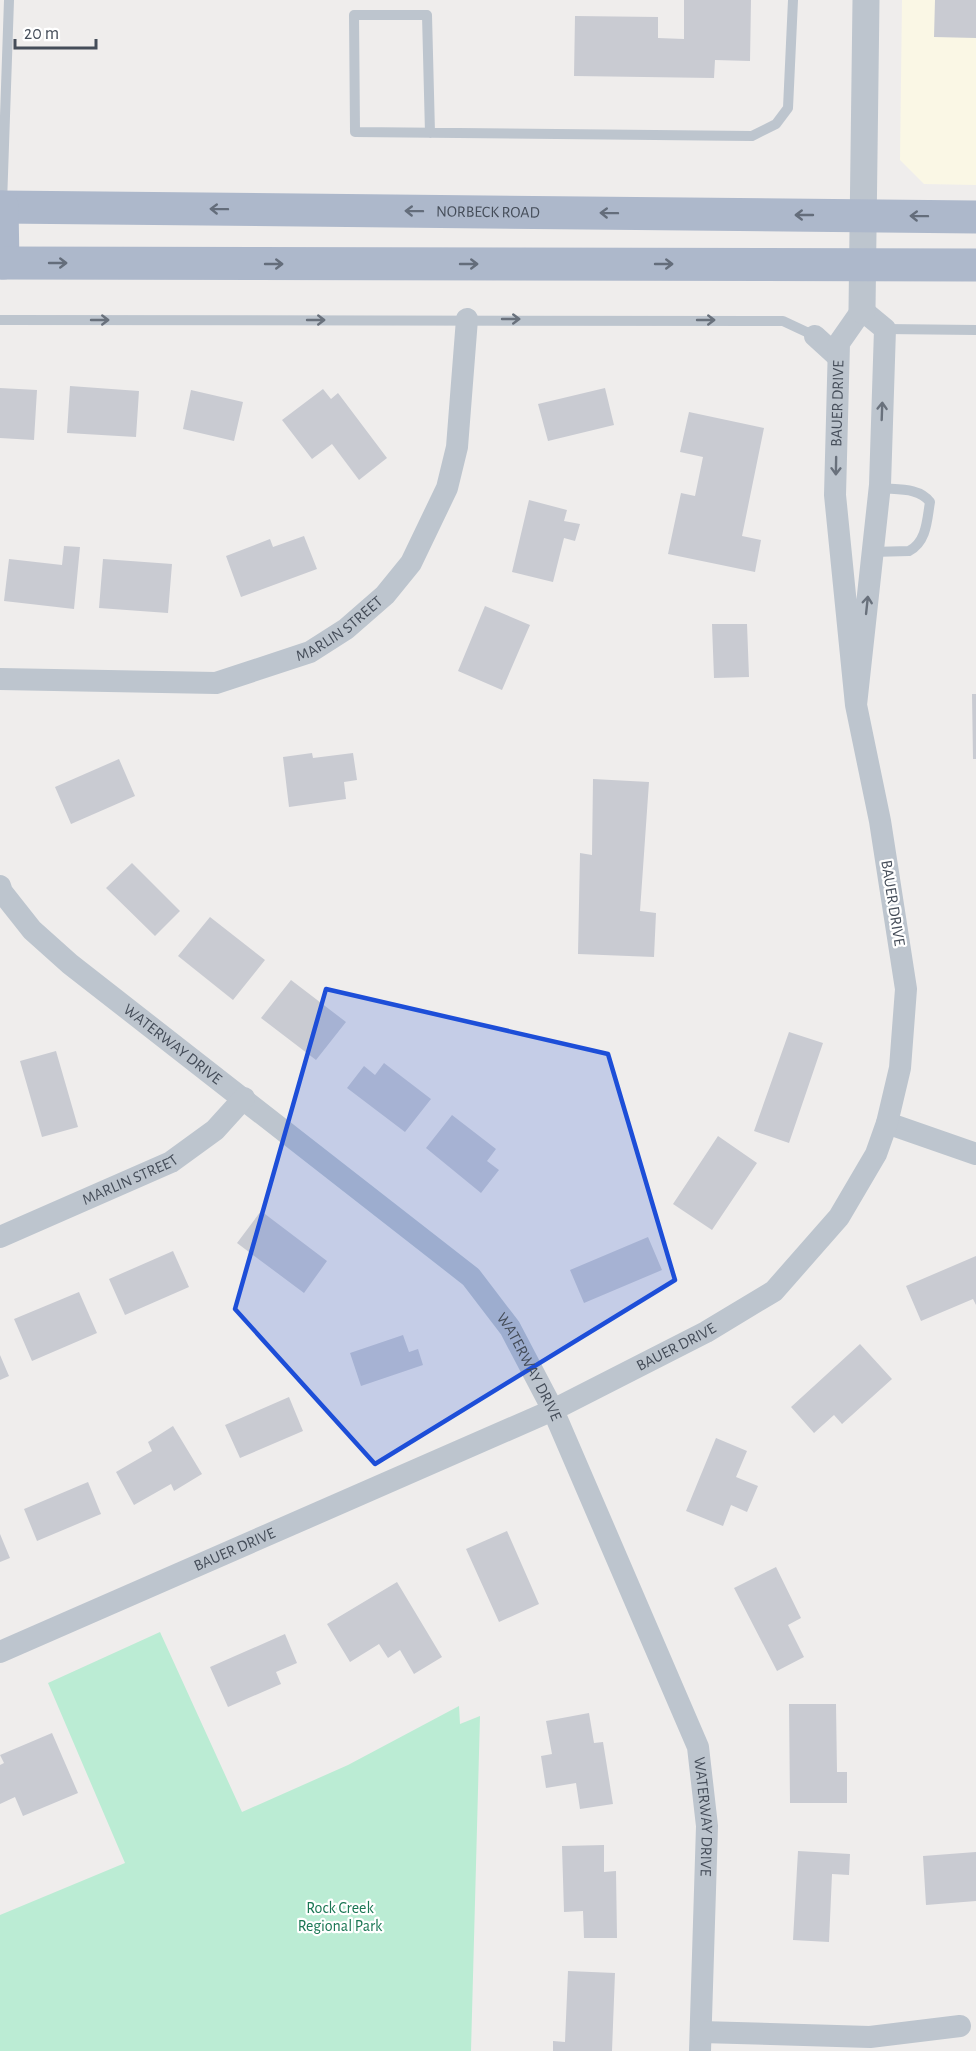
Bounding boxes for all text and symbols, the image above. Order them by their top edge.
scale bar [15,12,96,50]
text: 20 m [24,25,59,43]
one-way arrow [210,203,230,215]
street label: NORBECK ROAD [436,203,540,221]
one-way arrow [405,205,425,217]
one-way arrow [600,207,620,219]
one-way arrow [795,209,815,221]
one-way arrow [910,211,930,222]
one-way arrow [48,257,68,269]
one-way arrow [264,258,284,270]
one-way arrow [459,258,479,270]
one-way arrow [654,258,674,270]
one-way arrow [501,313,521,325]
one-way arrow [90,314,110,326]
one-way arrow [306,314,326,326]
one-way arrow [696,314,716,326]
street label: BAUER DRIVE [828,360,847,447]
one-way arrow [876,402,888,422]
one-way arrow [830,456,841,476]
street label: MARLIN STREET [294,593,386,664]
one-way arrow [862,596,873,616]
street label: BAUER DRIVE [878,859,908,947]
street label: WATERWAY DRIVE [121,1001,225,1088]
street label: MARLIN STREET [80,1152,181,1208]
street label: WATERWAY DRIVE [494,1310,565,1423]
street label: BAUER DRIVE [634,1320,719,1374]
street label: BAUER DRIVE [192,1525,278,1574]
street label: WATERWAY DRIVE [691,1756,715,1877]
park label: Rock Creek Regional Park [298,1900,383,1934]

